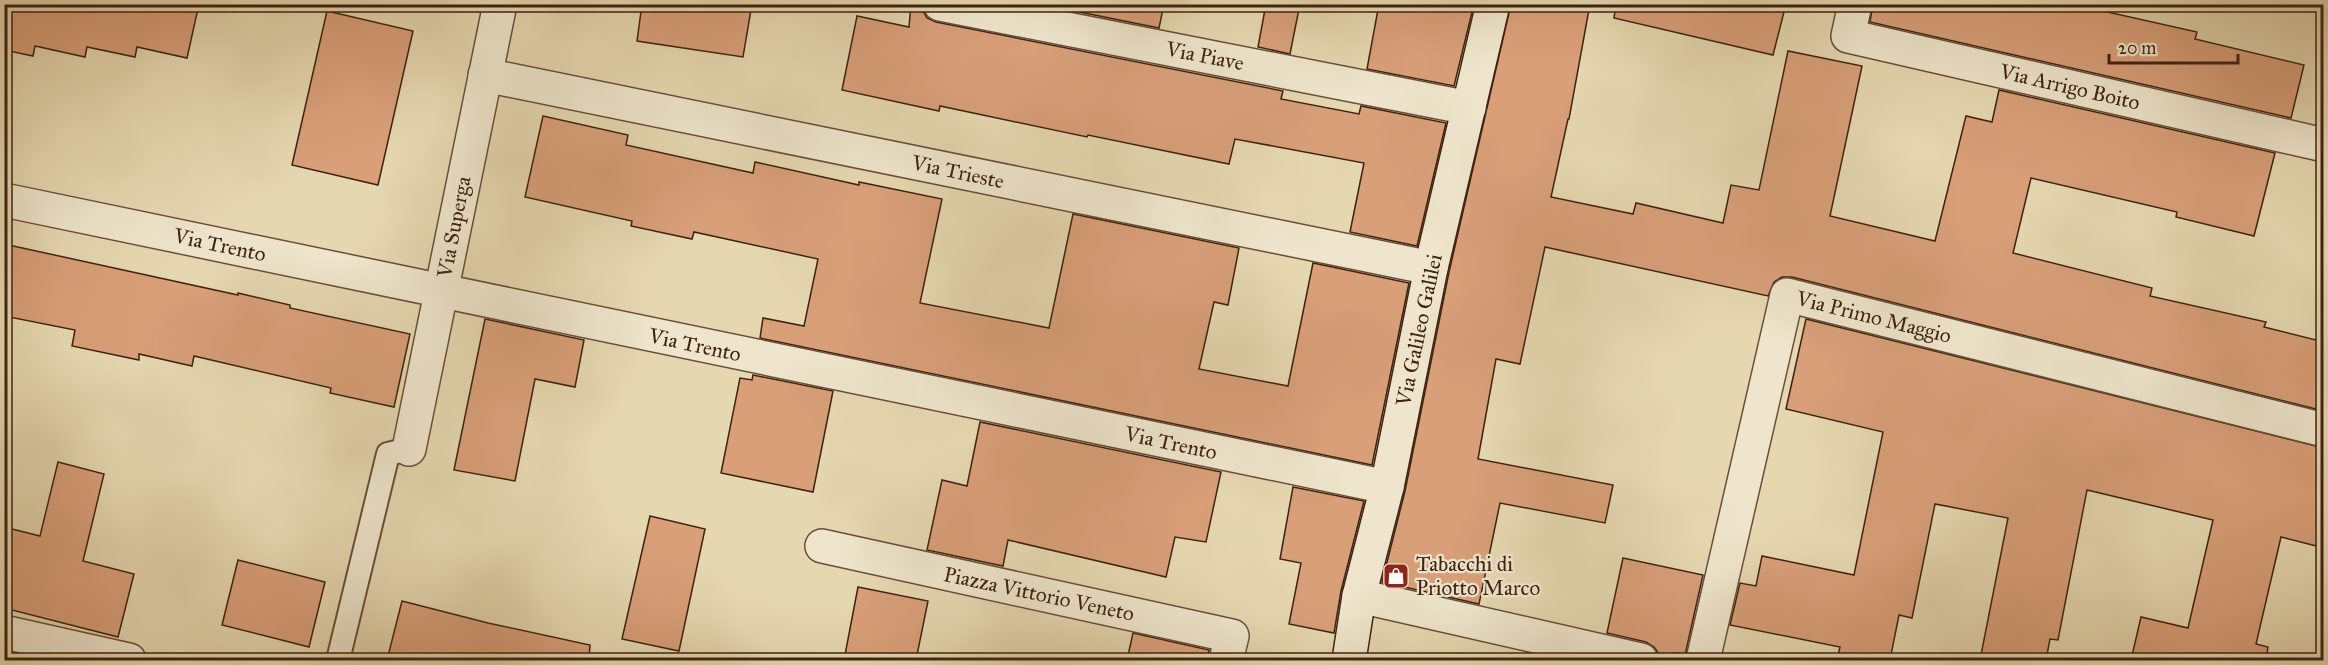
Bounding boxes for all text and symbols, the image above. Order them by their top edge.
scale bar [2109,27,2238,65]
street label: Via Piave [1163,36,1246,76]
text: 20 m [2118,37,2156,59]
street label: Via Arrigo Boito [1996,58,2143,116]
street label: Via Trieste [908,149,1007,195]
street label: Via Superga [431,174,477,281]
street label: Via Trento [171,222,269,267]
street label: Via Galileo Galilei [1390,251,1448,409]
street label: Via Primo Maggio [1793,285,1954,349]
street label: Via Trento [646,322,744,367]
street label: Via Trento [1122,420,1220,465]
place label: Tabacchi di Priotto Marco [1416,551,1540,601]
street label: Piazza Vittorio Veneto [941,561,1137,627]
shop icon: Tabacchi di Priotto Marco [1381,561,1411,591]

